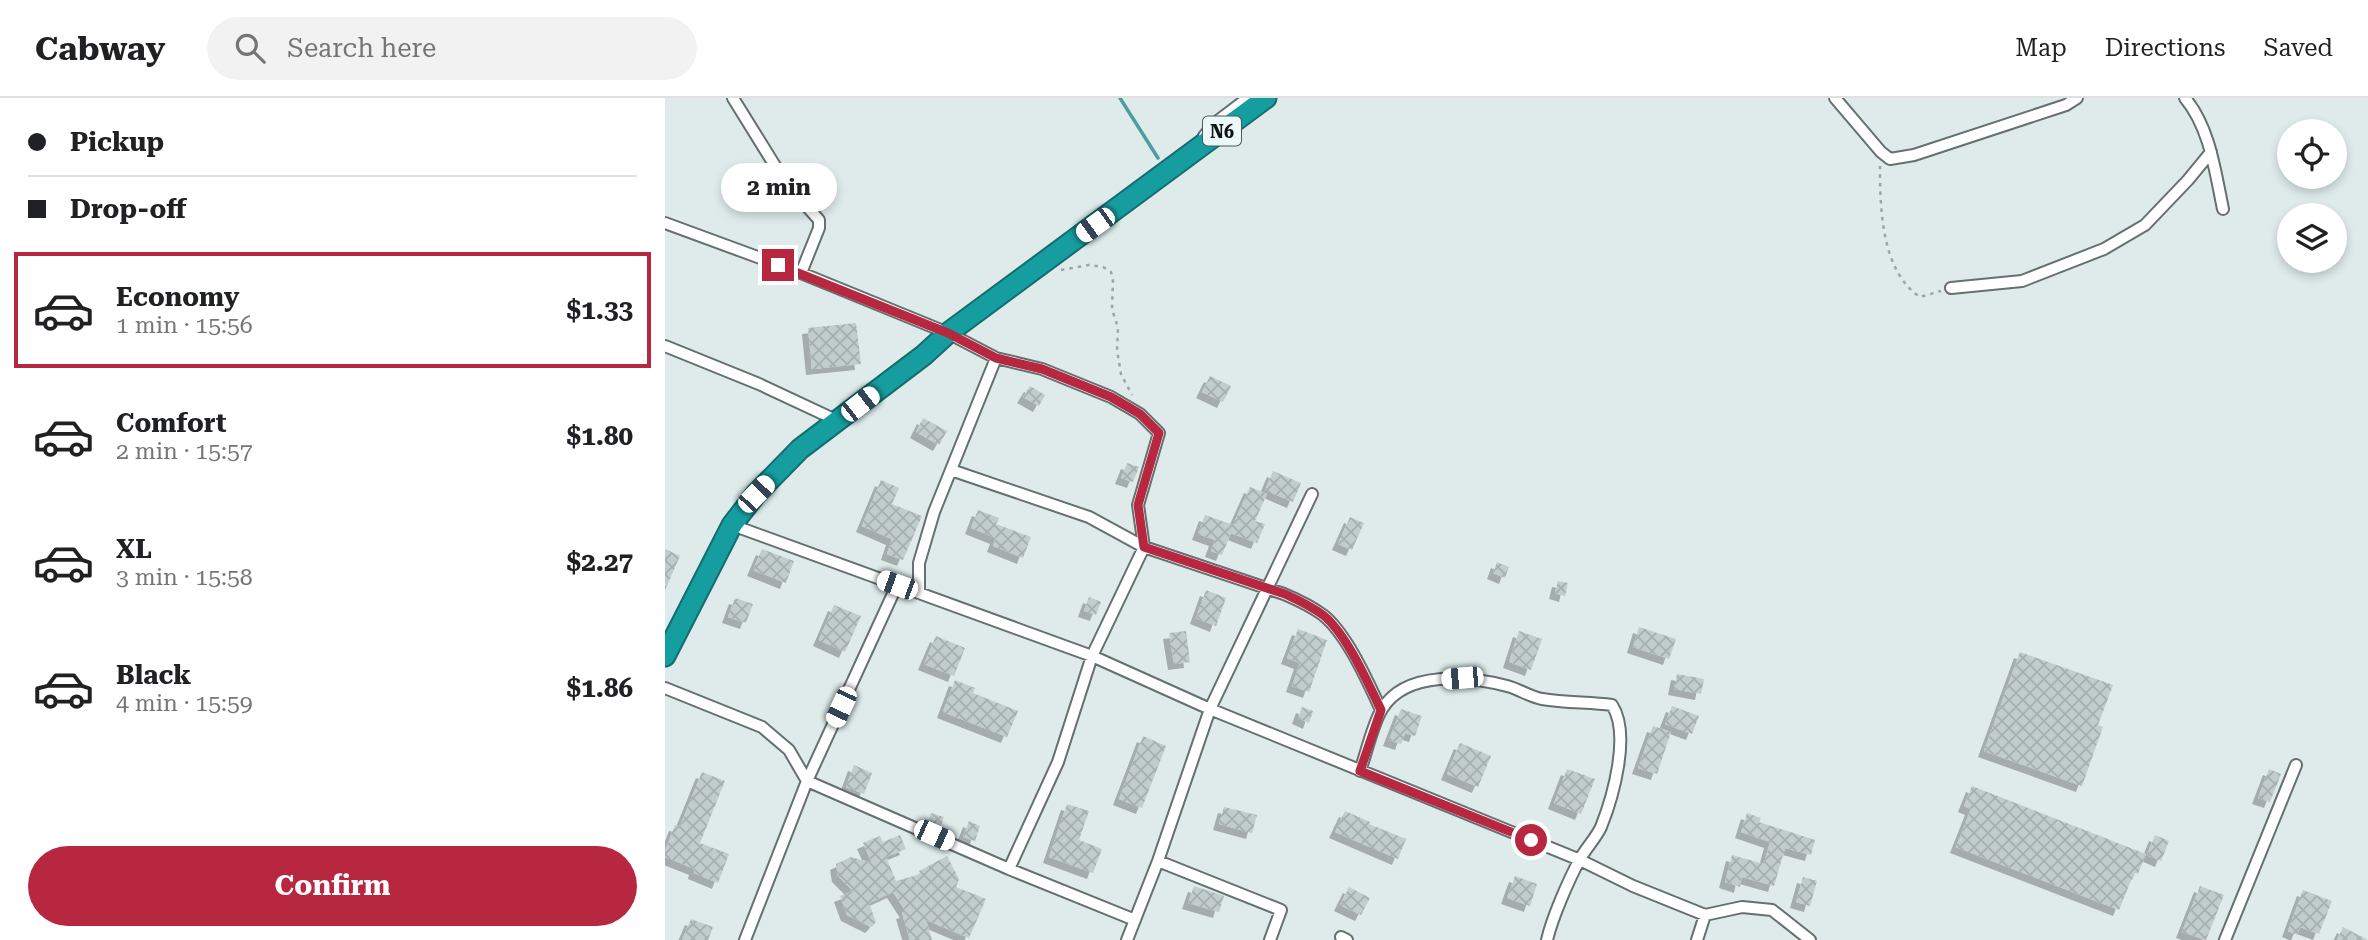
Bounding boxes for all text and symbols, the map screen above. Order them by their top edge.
search box [207,17,697,80]
text: Cabway [35,29,165,68]
icon: search [231,29,269,67]
text: Search here [287,33,436,63]
text: Map [2015,34,2067,62]
text: Directions [2105,34,2225,62]
text: Saved [2263,34,2333,62]
road number: N6 [1203,116,1241,146]
map controls [2277,119,2347,273]
button: locate [2277,119,2347,189]
text: Pickup [70,127,164,157]
callout: 2 min [720,164,836,212]
text: 2 min [747,174,811,201]
text: Drop-off [70,194,186,224]
button: layers [2277,203,2347,273]
car [1072,204,1119,246]
route end [762,249,794,281]
icon: car [32,279,95,342]
text: Economy [116,282,239,312]
text: $1.33 [567,295,633,325]
text: 1 min · 15:56 [116,312,253,339]
car [837,383,884,425]
icon: car [32,405,95,468]
text: Comfort [116,408,226,438]
text: $1.80 [567,421,633,451]
text: 2 min · 15:57 [116,438,253,465]
car [734,472,779,516]
icon: car [32,531,95,594]
text: XL [116,534,152,564]
text: $2.27 [567,547,633,577]
text: 3 min · 15:58 [116,564,253,591]
car [874,568,921,602]
icon: car [32,657,95,720]
text: Black [116,660,191,690]
car [1441,666,1484,690]
text: $1.86 [567,673,633,703]
car [823,684,860,730]
text: 4 min · 15:59 [116,690,253,717]
car [911,817,958,853]
route start [1515,824,1547,856]
button: Confirm [28,846,637,926]

